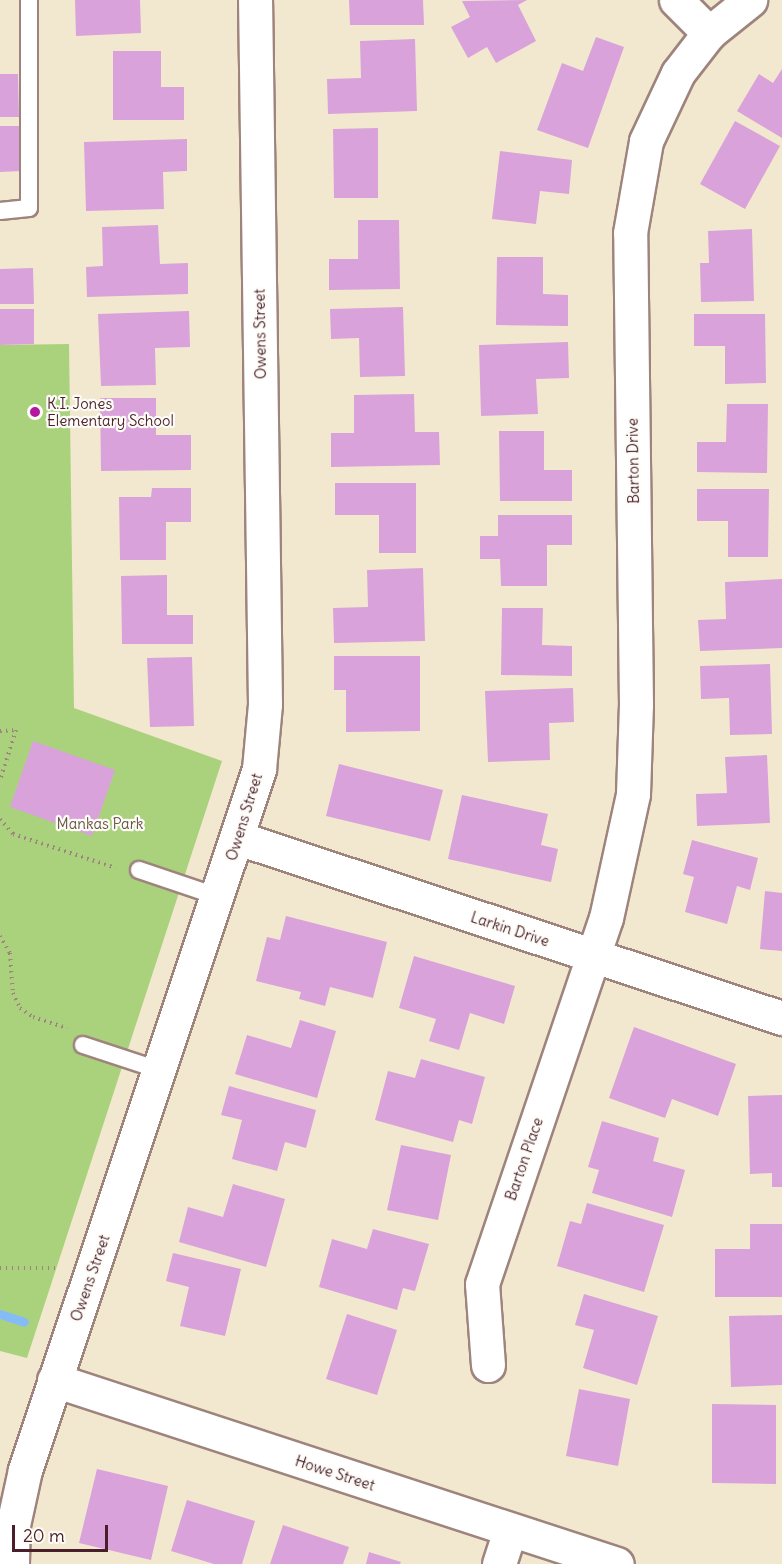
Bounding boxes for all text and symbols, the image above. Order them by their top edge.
street label: Owens Street [250,289,270,379]
place label: K.I. Jones Elementary School [47,394,174,429]
marker: K.I. Jones Elementary School [28,405,42,419]
street label: Barton Drive [623,418,643,504]
street label: Owens Street [222,771,266,863]
park label: Mankas Park [57,815,143,833]
street label: Larkin Drive [468,908,552,950]
street label: Barton Place [501,1115,547,1203]
street label: Owens Street [67,1232,113,1324]
street label: Howe Street [293,1452,377,1494]
scale bar [15,1513,111,1551]
text: 20 m [23,1524,65,1547]

